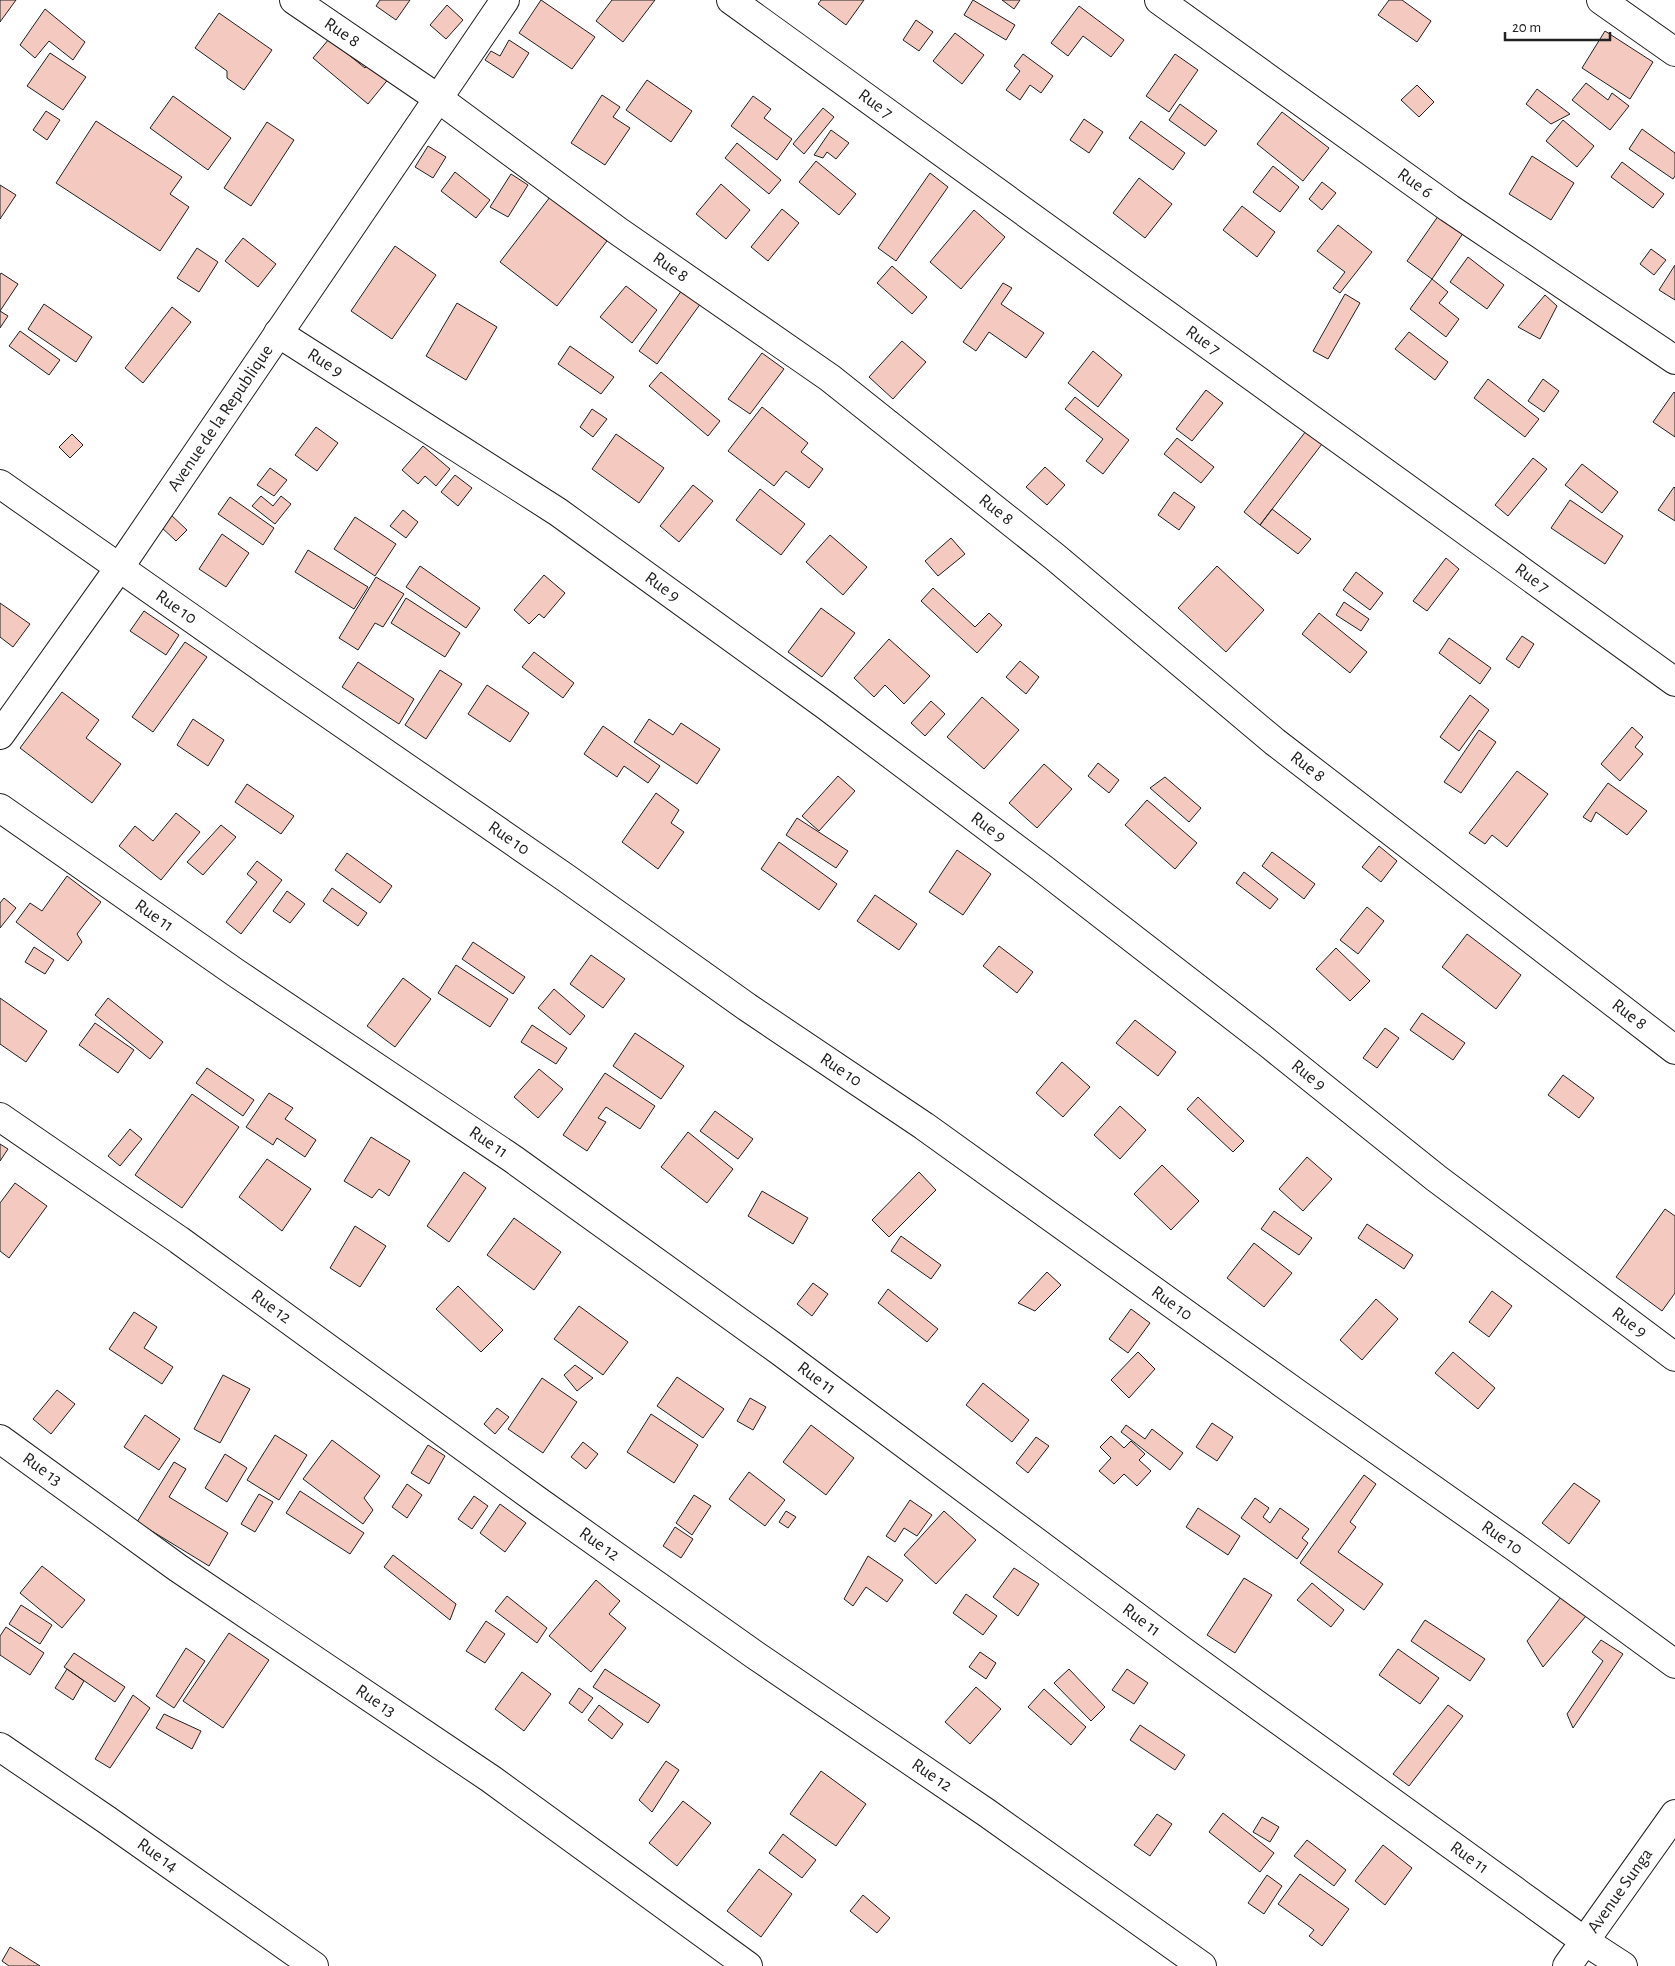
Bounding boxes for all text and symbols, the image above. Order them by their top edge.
scale bar [1505,10,1610,42]
street label: Rue 8 [321,14,363,51]
text: 20 m [1512,20,1541,35]
street label: Rue 7 [855,86,896,123]
street label: Rue 6 [1394,165,1436,202]
street label: Rue 8 [650,249,692,286]
street label: Rue 7 [1182,323,1223,359]
street label: Avenue de la Republique [165,342,277,495]
street label: Rue 9 [304,345,346,381]
street label: Rue 8 [975,491,1017,529]
street label: Rue 7 [1511,560,1552,597]
street label: Rue 9 [641,569,683,606]
street label: Rue 10 [152,587,200,628]
street label: Rue 8 [1287,748,1328,786]
street label: Rue 9 [967,809,1009,846]
street label: Rue 10 [485,818,533,859]
street label: Rue 11 [131,896,177,935]
street label: Rue 8 [1608,996,1650,1034]
street label: Rue 10 [817,1050,865,1090]
street label: Rue 9 [1288,1057,1329,1095]
street label: Rue 11 [466,1123,511,1162]
street label: Rue 10 [1148,1283,1196,1324]
street label: Rue 12 [248,1287,294,1327]
street label: Rue 9 [1608,1304,1650,1342]
street label: Rue 11 [794,1358,839,1398]
street label: Rue 13 [19,1449,65,1490]
street label: Rue 10 [1478,1517,1526,1559]
street label: Rue 12 [576,1524,622,1565]
street label: Rue 11 [1119,1600,1164,1640]
street label: Rue 13 [352,1681,399,1721]
street label: Rue 12 [908,1755,955,1795]
street label: Rue 14 [134,1835,181,1876]
street label: Rue 11 [1447,1838,1492,1878]
street label: Avenue Sunga [1584,1845,1656,1937]

